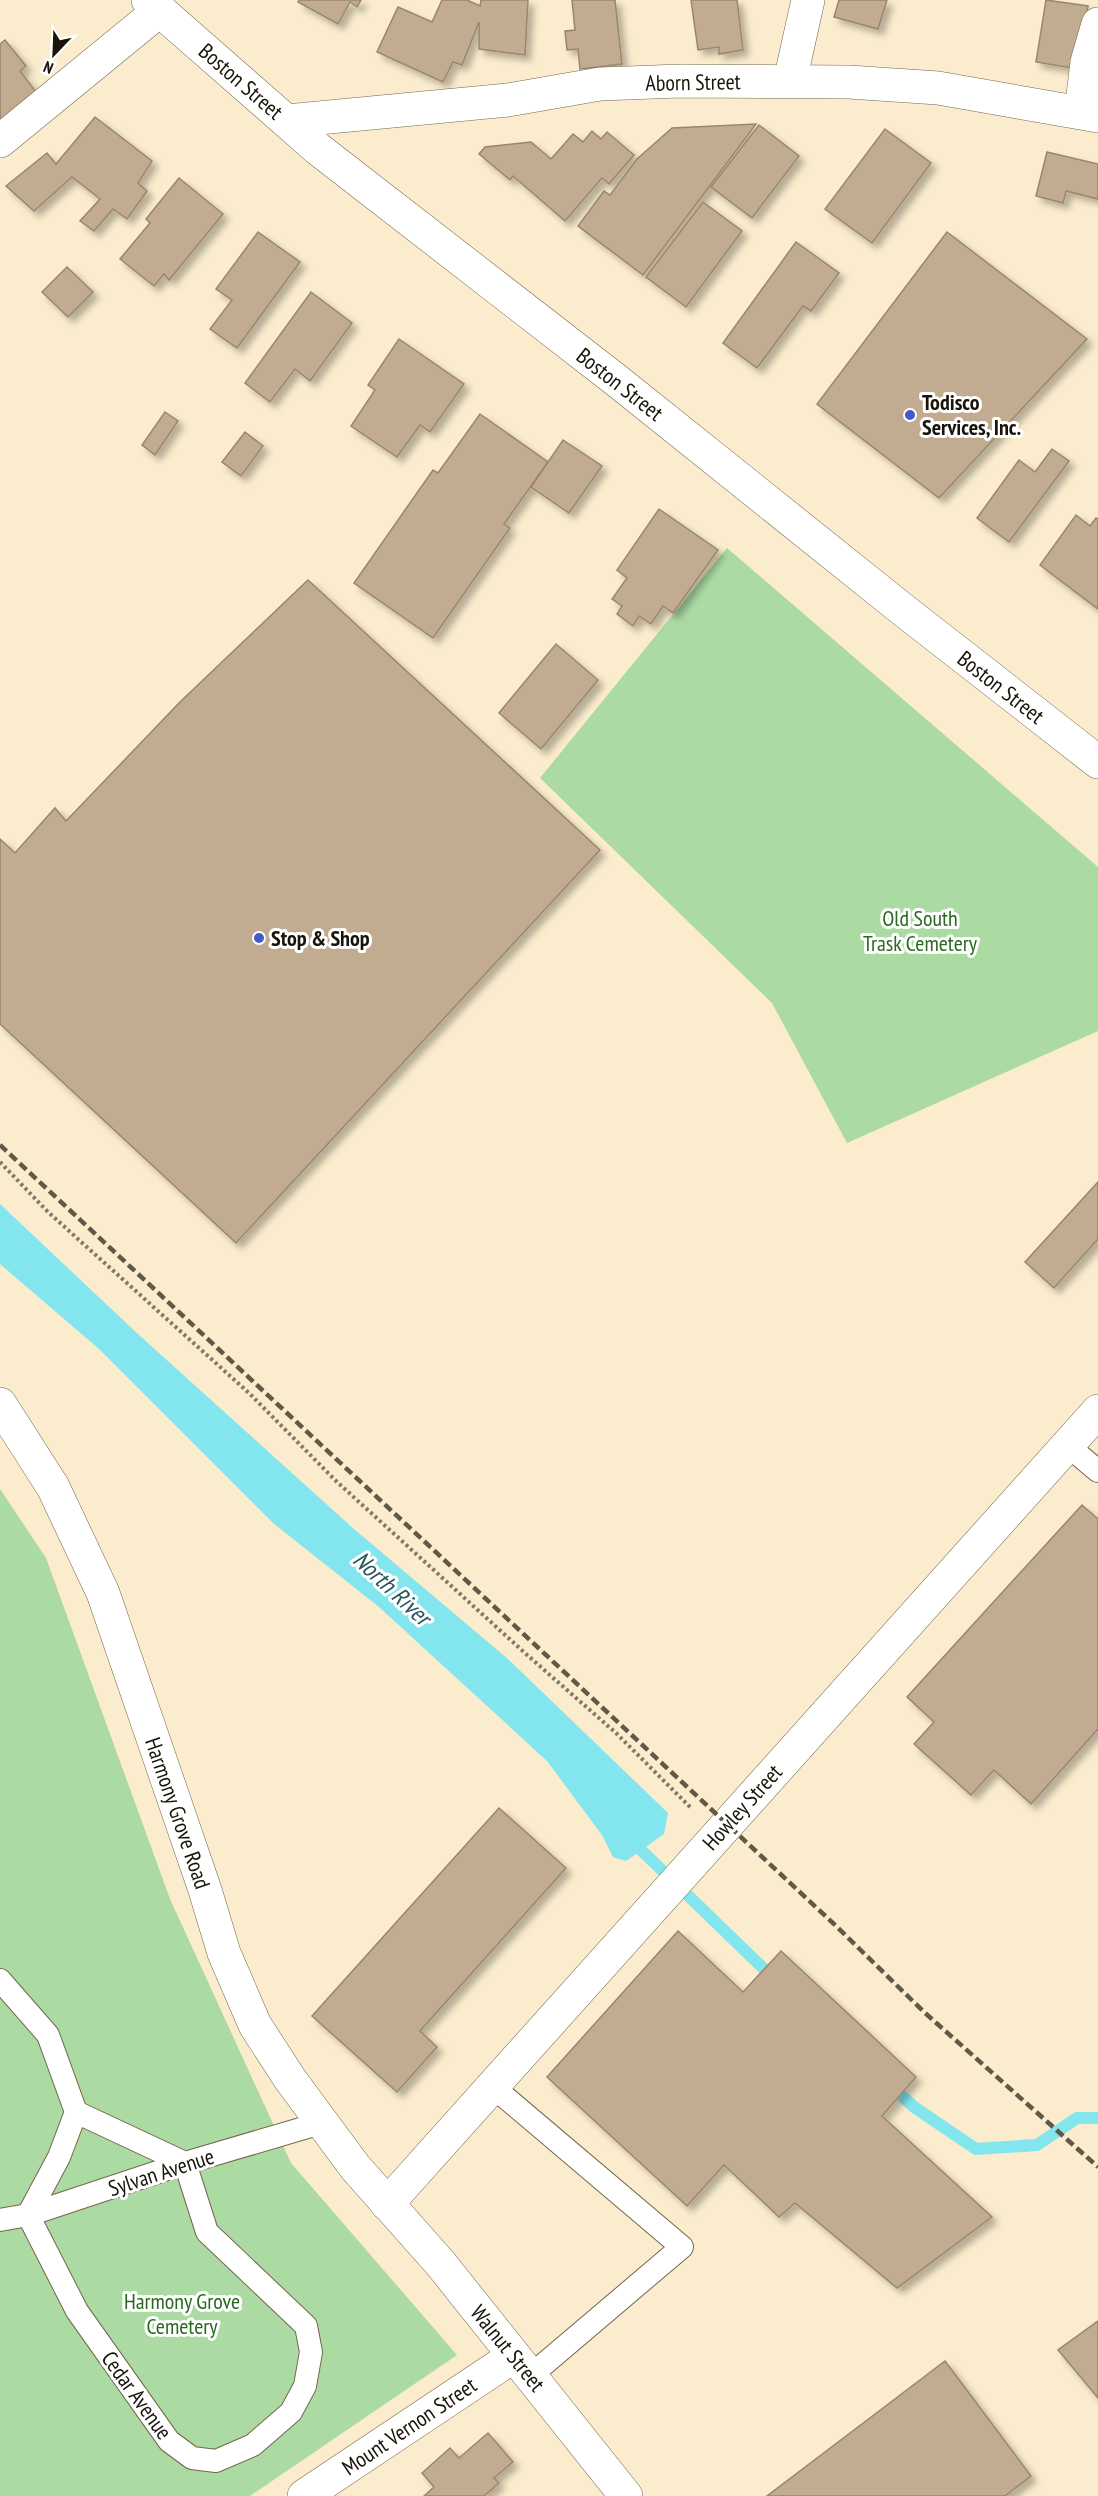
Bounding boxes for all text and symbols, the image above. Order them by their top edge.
north arrow [24,24,84,84]
street label: Boston Street [193,37,289,125]
text: N [40,57,56,79]
street label: Aborn Street [645,67,741,97]
street label: Boston Street [571,341,669,427]
place label: Todisco Services, Inc. [922,388,1021,441]
marker: Todisco Services, Inc. [903,408,917,422]
street label: Boston Street [952,644,1050,730]
park label: Old South Trask Cemetery [863,904,978,957]
place label: Stop & Shop [271,924,370,952]
marker: Stop & Shop [252,931,266,945]
water label: North River [347,1544,440,1634]
street label: Harmony Grove Road [139,1734,217,1892]
street label: Howley Street [696,1758,788,1856]
street label: Sylvan Avenue [105,2142,217,2202]
park label: Harmony Grove Cemetery [124,2287,240,2340]
street label: Walnut Street [465,2299,551,2397]
street label: Cedar Avenue [96,2345,178,2445]
street label: Mount Vernon Street [336,2371,482,2481]

